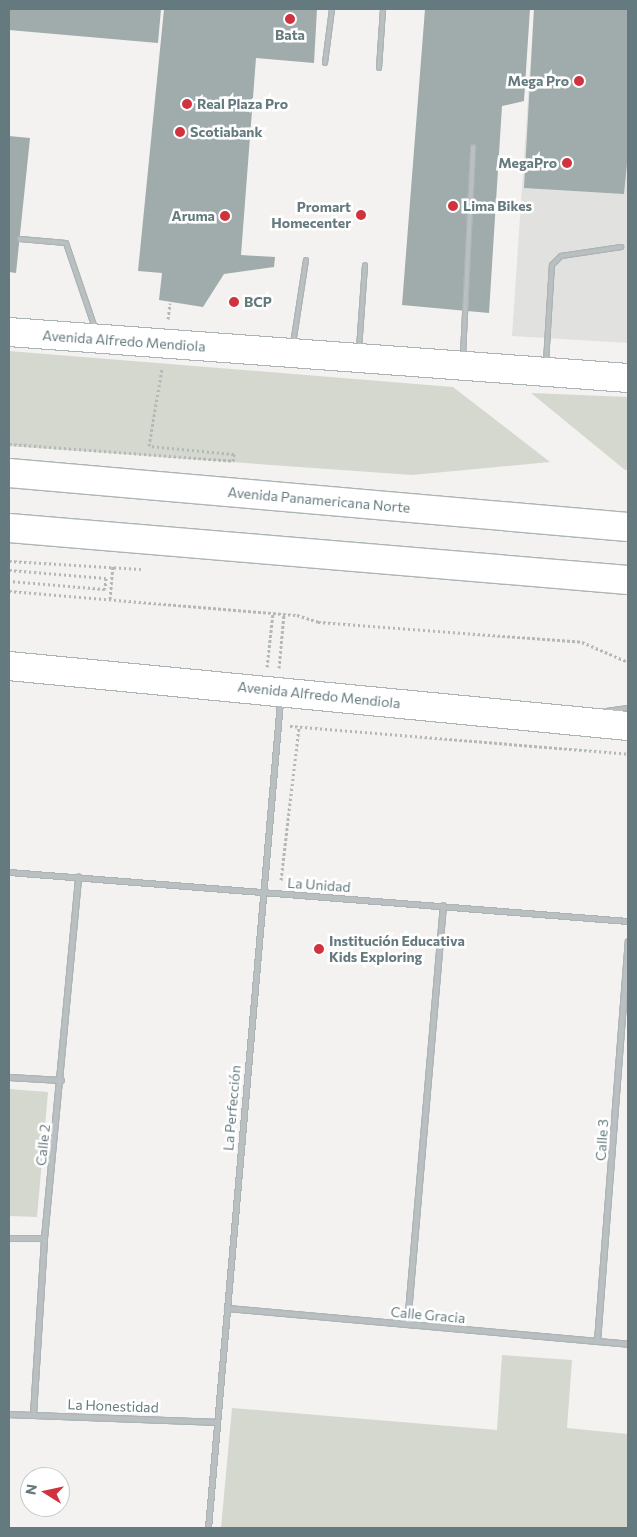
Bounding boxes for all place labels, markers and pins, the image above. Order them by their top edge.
marker: Bata [284,13,296,25]
place label: Bata [275,27,305,43]
place label: Mega Pro [508,73,569,89]
marker: Mega Pro [573,75,585,87]
place label: Real Plaza Pro [197,96,288,112]
marker: Real Plaza Pro [181,98,193,110]
place label: Scotiabank [190,124,262,140]
marker: Scotiabank [174,126,186,138]
place label: MegaPro [498,155,557,171]
marker: MegaPro [561,157,573,169]
place label: Lima Bikes [463,198,532,214]
place label: Promart Homecenter [271,199,351,232]
marker: Lima Bikes [447,200,459,212]
place label: Aruma [172,208,215,224]
marker: Promart Homecenter [355,209,367,221]
marker: Aruma [219,210,231,222]
place label: BCP [244,294,272,310]
marker: BCP [228,296,240,308]
place label: Institución Educativa Kids Exploring [329,933,465,966]
marker: Institución Educativa Kids Exploring [313,943,325,955]

